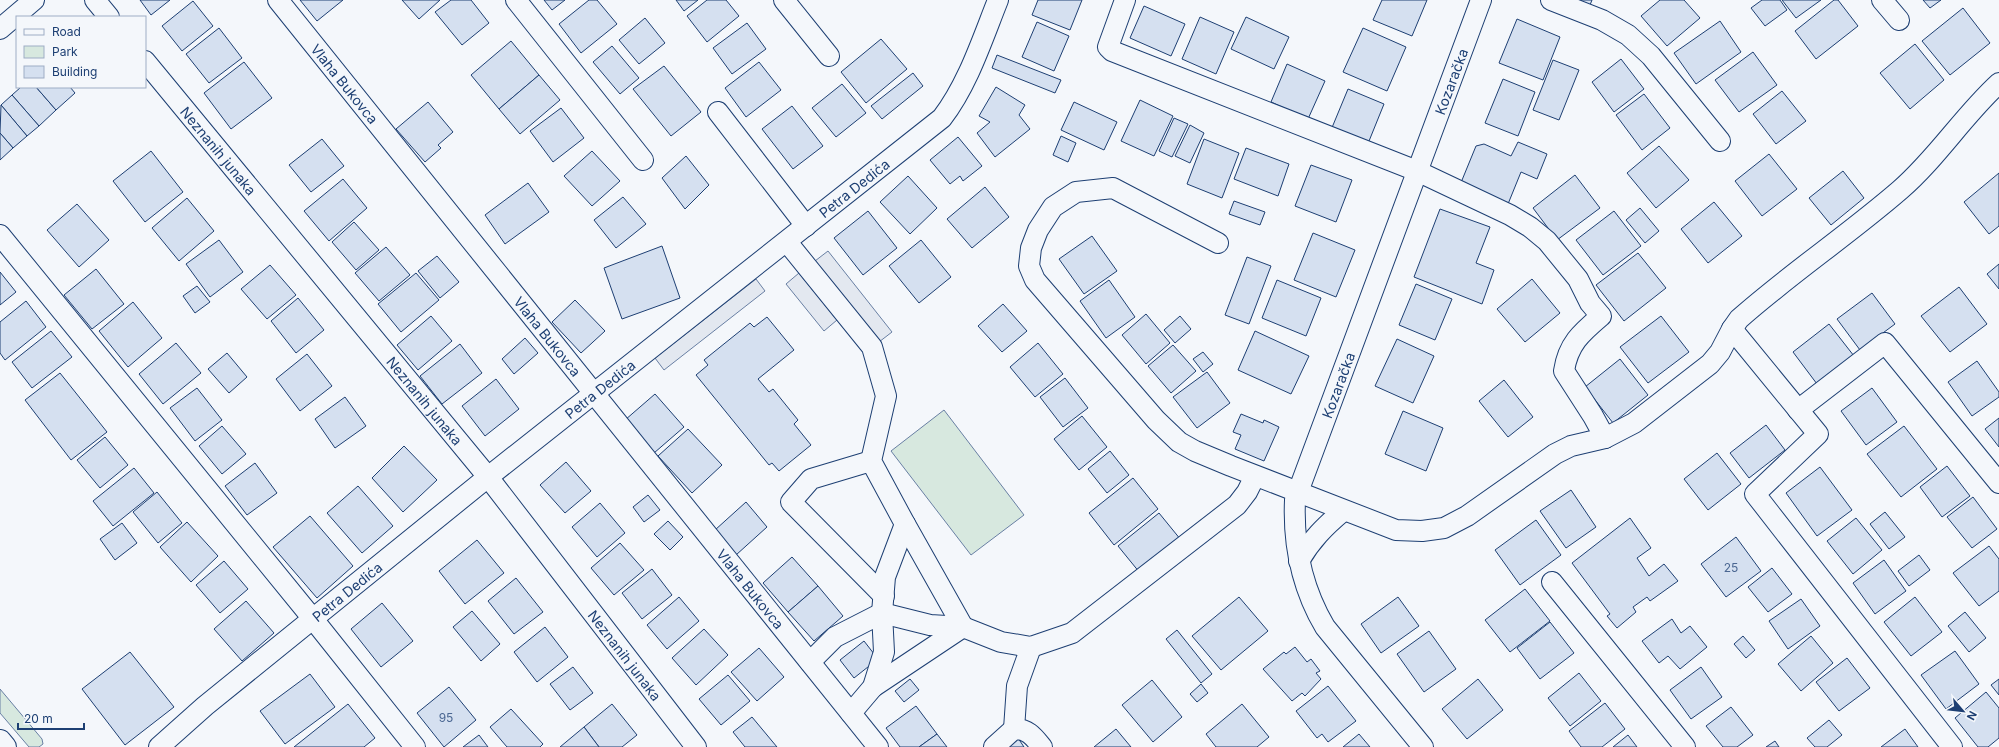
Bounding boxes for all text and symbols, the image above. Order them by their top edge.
legend [16,16,146,88]
text: Road [52,24,81,39]
street label: Vlaha Bukovca [308,40,382,127]
text: Park [52,44,78,59]
street label: Kozaračka [1431,46,1471,117]
text: Building [52,64,97,79]
street label: Neznanih junaka [177,103,260,198]
street label: Petra Dedića [815,155,892,221]
street label: Vlaha Bukovca [511,293,585,379]
street label: Kozaračka [1318,349,1358,420]
street label: Neznanih junaka [383,353,466,448]
street label: Petra Dedića [561,356,638,422]
street label: Vlaha Bukovca [714,545,788,632]
street label: Petra Dedića [308,558,385,625]
house number: 25 [1724,560,1738,575]
street label: Neznanih junaka [585,606,665,704]
north arrow [1943,691,1983,731]
scale bar [18,705,84,731]
text: N [1964,709,1980,723]
house number: 95 [439,710,453,725]
text: 20 m [24,711,53,726]

